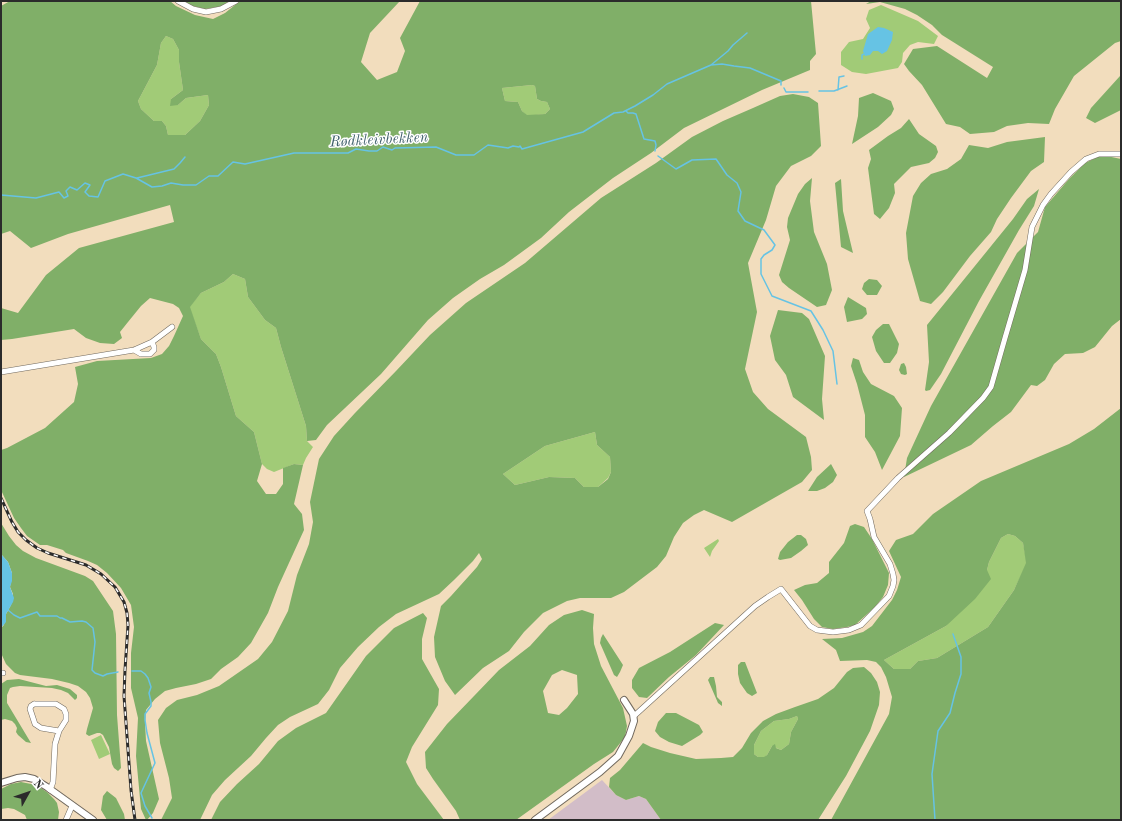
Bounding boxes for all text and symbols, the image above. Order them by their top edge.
water label: Rødkleivbekken [329,128,429,152]
north arrow [8,773,48,813]
text: N [31,778,44,792]

